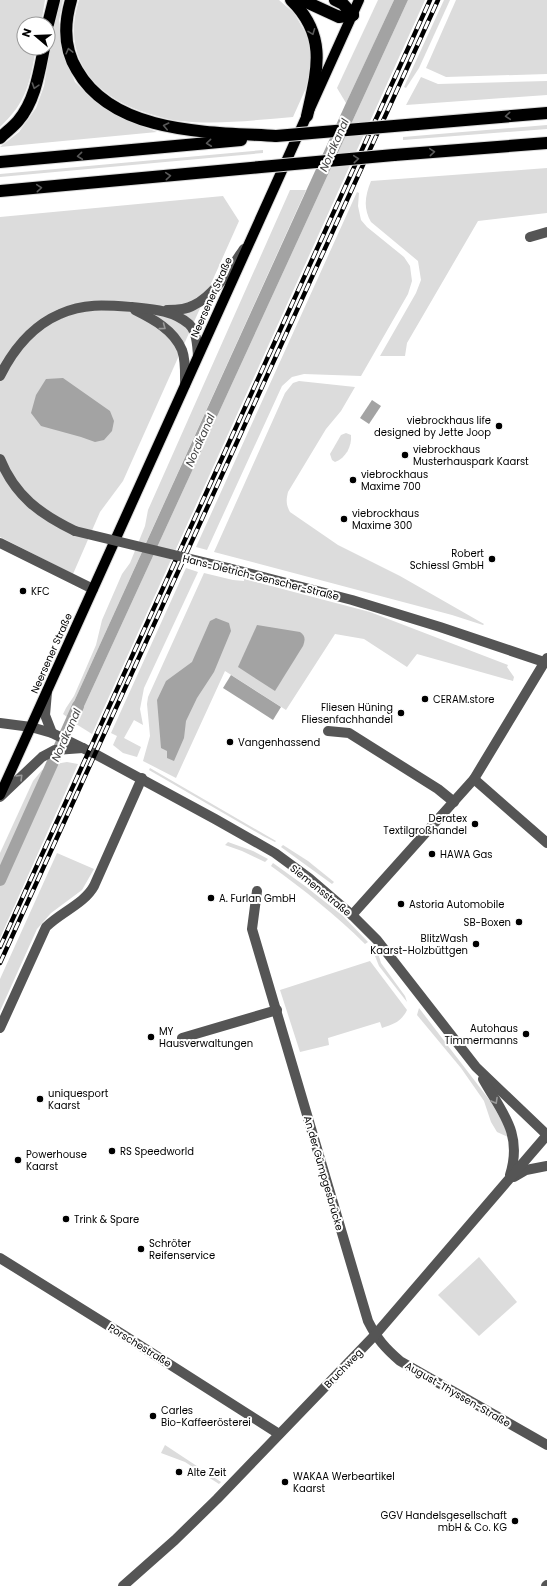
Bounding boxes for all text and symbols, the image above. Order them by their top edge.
north arrow [16,16,56,56]
text: N [18,26,35,39]
one-way arrow [308,29,316,36]
one-way arrow [65,48,74,55]
one-way arrow [32,82,40,89]
one-way arrow [505,112,511,121]
water label: Nordkanal [315,116,353,174]
one-way arrow [163,122,170,130]
one-way arrow [206,138,212,147]
one-way arrow [429,148,435,157]
one-way arrow [77,151,83,160]
one-way arrow [353,154,359,163]
one-way arrow [165,172,171,181]
one-way arrow [36,184,42,193]
street label: Neersener Straße [187,255,236,340]
one-way arrow [158,322,165,329]
water label: Nordkanal [181,411,219,469]
place label: viebrockhaus life designed by Jette Joop [374,413,491,440]
marker: viebrockhaus life designed by Jette Joop [494,421,504,431]
place label: viebrockhaus Musterhauspark Kaarst [413,442,529,469]
marker: viebrockhaus Musterhauspark Kaarst [400,450,410,460]
place label: viebrockhaus Maxime 700 [361,467,428,494]
marker: viebrockhaus Maxime 700 [348,475,358,485]
place label: viebrockhaus Maxime 300 [352,506,419,533]
marker: viebrockhaus Maxime 300 [339,514,349,524]
place label: Robert Schiessl GmbH [410,546,484,573]
street label: Hans-Dietrich-Genscher-Straße [181,551,341,604]
marker: Robert Schiessl GmbH [487,554,497,564]
place label: KFC [31,584,50,599]
marker: KFC [18,586,28,596]
street label: Neersener Straße [27,611,76,696]
place label: CERAM.store [433,692,495,707]
marker: CERAM.store [420,694,430,704]
place label: Fliesen Hüning Fliesenfachhandel [302,700,393,727]
water label: Nordkanal [47,706,85,764]
marker: Fliesen Hüning Fliesenfachhandel [396,708,406,718]
place label: Vangenhassend [238,735,320,750]
marker: Vangenhassend [225,737,235,747]
one-way arrow [16,774,23,782]
place label: Deratex Textilgroßhandel [383,811,467,838]
marker: Deratex Textilgroßhandel [470,819,480,829]
place label: HAWA Gas [440,847,493,862]
marker: HAWA Gas [427,849,437,859]
street label: Siemensstraße [287,861,355,920]
place label: A. Furlan GmbH [219,891,296,906]
marker: A. Furlan GmbH [206,893,216,903]
place label: Astoria Automobile [409,897,504,912]
marker: Astoria Automobile [396,899,406,909]
place label: SB-Boxen [464,915,511,930]
marker: SB-Boxen [514,917,524,927]
place label: BlitzWash Kaarst-Holzbüttgen [370,931,468,958]
marker: BlitzWash Kaarst-Holzbüttgen [471,939,481,949]
place label: Autohaus Timmermanns [445,1021,518,1048]
place label: MY Hausverwaltungen [159,1024,253,1051]
marker: Autohaus Timmermanns [521,1029,531,1039]
marker: MY Hausverwaltungen [146,1032,156,1042]
place label: uniquesport Kaarst [48,1086,109,1113]
marker: uniquesport Kaarst [35,1094,45,1104]
one-way arrow [491,1097,498,1104]
street label: An der Gümpgesbrücke [300,1114,347,1232]
place label: RS Speedworld [120,1144,194,1159]
marker: RS Speedworld [107,1146,117,1156]
place label: Powerhouse Kaarst [26,1147,87,1174]
marker: Powerhouse Kaarst [13,1155,23,1165]
place label: Trink & Spare [74,1212,139,1227]
marker: Trink & Spare [61,1214,71,1224]
place label: Schröter Reifenservice [149,1236,215,1263]
marker: Schröter Reifenservice [136,1244,146,1254]
street label: Porschestraße [105,1320,174,1371]
street label: Bruchweg [321,1345,366,1392]
street label: August-Thyssen-Straße [402,1358,513,1431]
place label: Carles Bio-Kaffeerösterei [161,1403,251,1430]
marker: Carles Bio-Kaffeerösterei [148,1411,158,1421]
place label: Alte Zeit [187,1465,227,1480]
marker: Alte Zeit [174,1467,184,1477]
place label: WAKAA Werbeartikel Kaarst [293,1469,395,1496]
marker: WAKAA Werbeartikel Kaarst [280,1477,290,1487]
place label: GGV Handelsgesellschaft mbH & Co. KG [381,1508,507,1535]
marker: GGV Handelsgesellschaft mbH & Co. KG [510,1516,520,1526]

